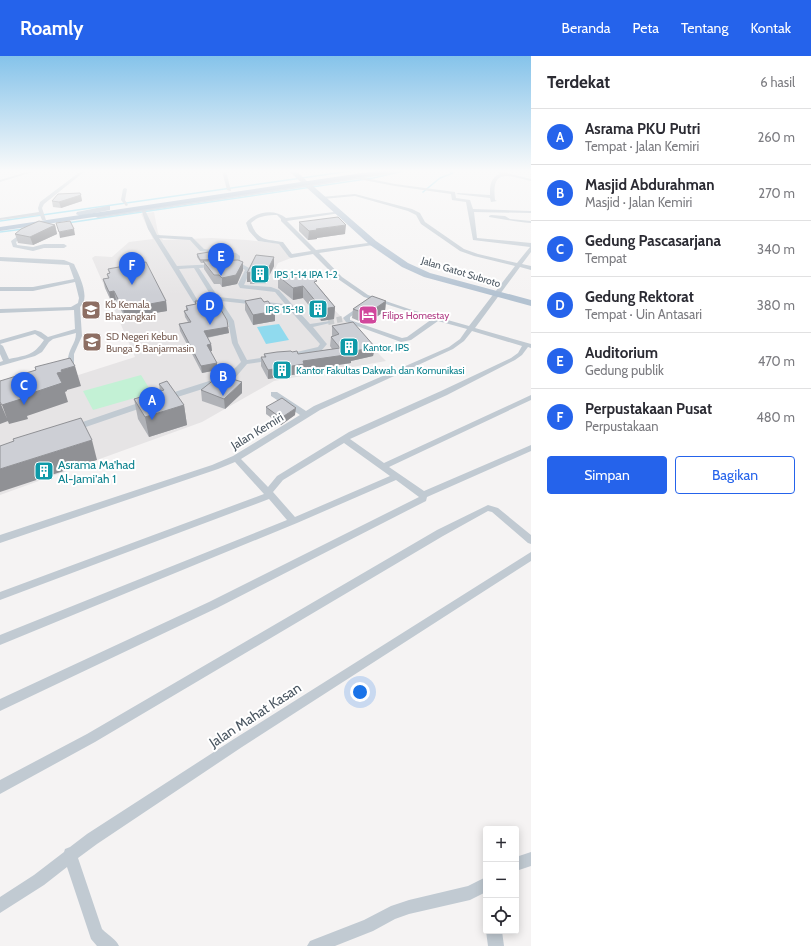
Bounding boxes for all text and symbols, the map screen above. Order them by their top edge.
text: Roamly [20,17,83,40]
text: Beranda [562,19,611,37]
text: Peta [633,19,659,37]
text: Tentang [681,19,728,37]
text: Kontak [750,19,791,37]
text: Terdekat [547,72,610,92]
text: 6 hasil [760,74,795,90]
text: Asrama PKU Putri [585,120,700,138]
text: A [556,129,564,145]
text: 260 m [757,129,795,145]
text: Tempat · Jalan Kemiri [585,138,699,154]
text: Masjid Abdurahman [585,176,715,194]
text: B [556,185,564,201]
text: 270 m [758,185,795,201]
text: Masjid · Jalan Kemiri [585,194,692,210]
text: Gedung Pascasarjana [585,232,721,250]
text: C [556,241,564,257]
text: 340 m [757,241,795,257]
pin: E [208,243,234,276]
text: Tempat [585,250,627,266]
pin: F [119,252,145,285]
street label: Jalan Gatot Subroto [419,254,503,290]
building icon: IPS 1-14 IPA 1-2 [249,263,271,285]
place label: IPS 1-14 IPA 1-2 [274,268,338,281]
text: Gedung Rektorat [585,288,694,306]
pin: D [197,292,223,325]
text: D [555,297,565,313]
text: 380 m [757,297,795,313]
place label: Kb Kemala Bhayangkari [105,298,156,323]
building icon: IPS 15-18 [307,298,329,320]
school or university icon: Kb Kemala Bhayangkari [80,299,102,321]
place label: IPS 15-18 [266,303,304,316]
hotel icon: Filips Homestay [357,304,379,326]
text: Tempat · Uin Antasari [585,306,702,322]
place label: Filips Homestay [382,309,449,322]
place label: SD Negeri Kebun Bunga 5 Banjarmasin [106,330,195,355]
school or university icon: SD Negeri Kebun Bunga 5 Banjarmasin [81,331,103,353]
building icon: Kantor, IPS [338,336,360,358]
place label: Kantor, IPS [363,341,409,354]
text: Auditorium [585,344,658,362]
text: E [556,353,564,369]
text: 470 m [758,353,795,369]
building icon: Kantor Fakultas Dakwah dan Komunikasi [271,359,293,381]
text: Gedung publik [585,362,664,378]
pin: B [210,363,236,396]
place label: Kantor Fakultas Dakwah dan Komunikasi [296,364,465,377]
pin: C [11,372,37,405]
pin: A [139,387,165,420]
text: Perpustakaan Pusat [585,400,712,418]
street label: Jalan Kemiri [227,409,286,453]
text: F [557,409,563,425]
text: 480 m [756,409,795,425]
text: Perpustakaan [585,418,659,434]
button: Simpan [547,456,667,494]
button: Bagikan [675,456,795,494]
place label: Asrama Ma'had Al-Jami'ah 1 [58,457,135,486]
building icon: Asrama Ma'had Al-Jami'ah 1 [33,460,55,482]
street label: Jalan Mahat Kasan [205,678,305,752]
your location [350,682,370,702]
map controls [483,826,519,934]
button: + [483,826,519,862]
button: − [483,862,519,898]
button: locate [483,898,519,934]

